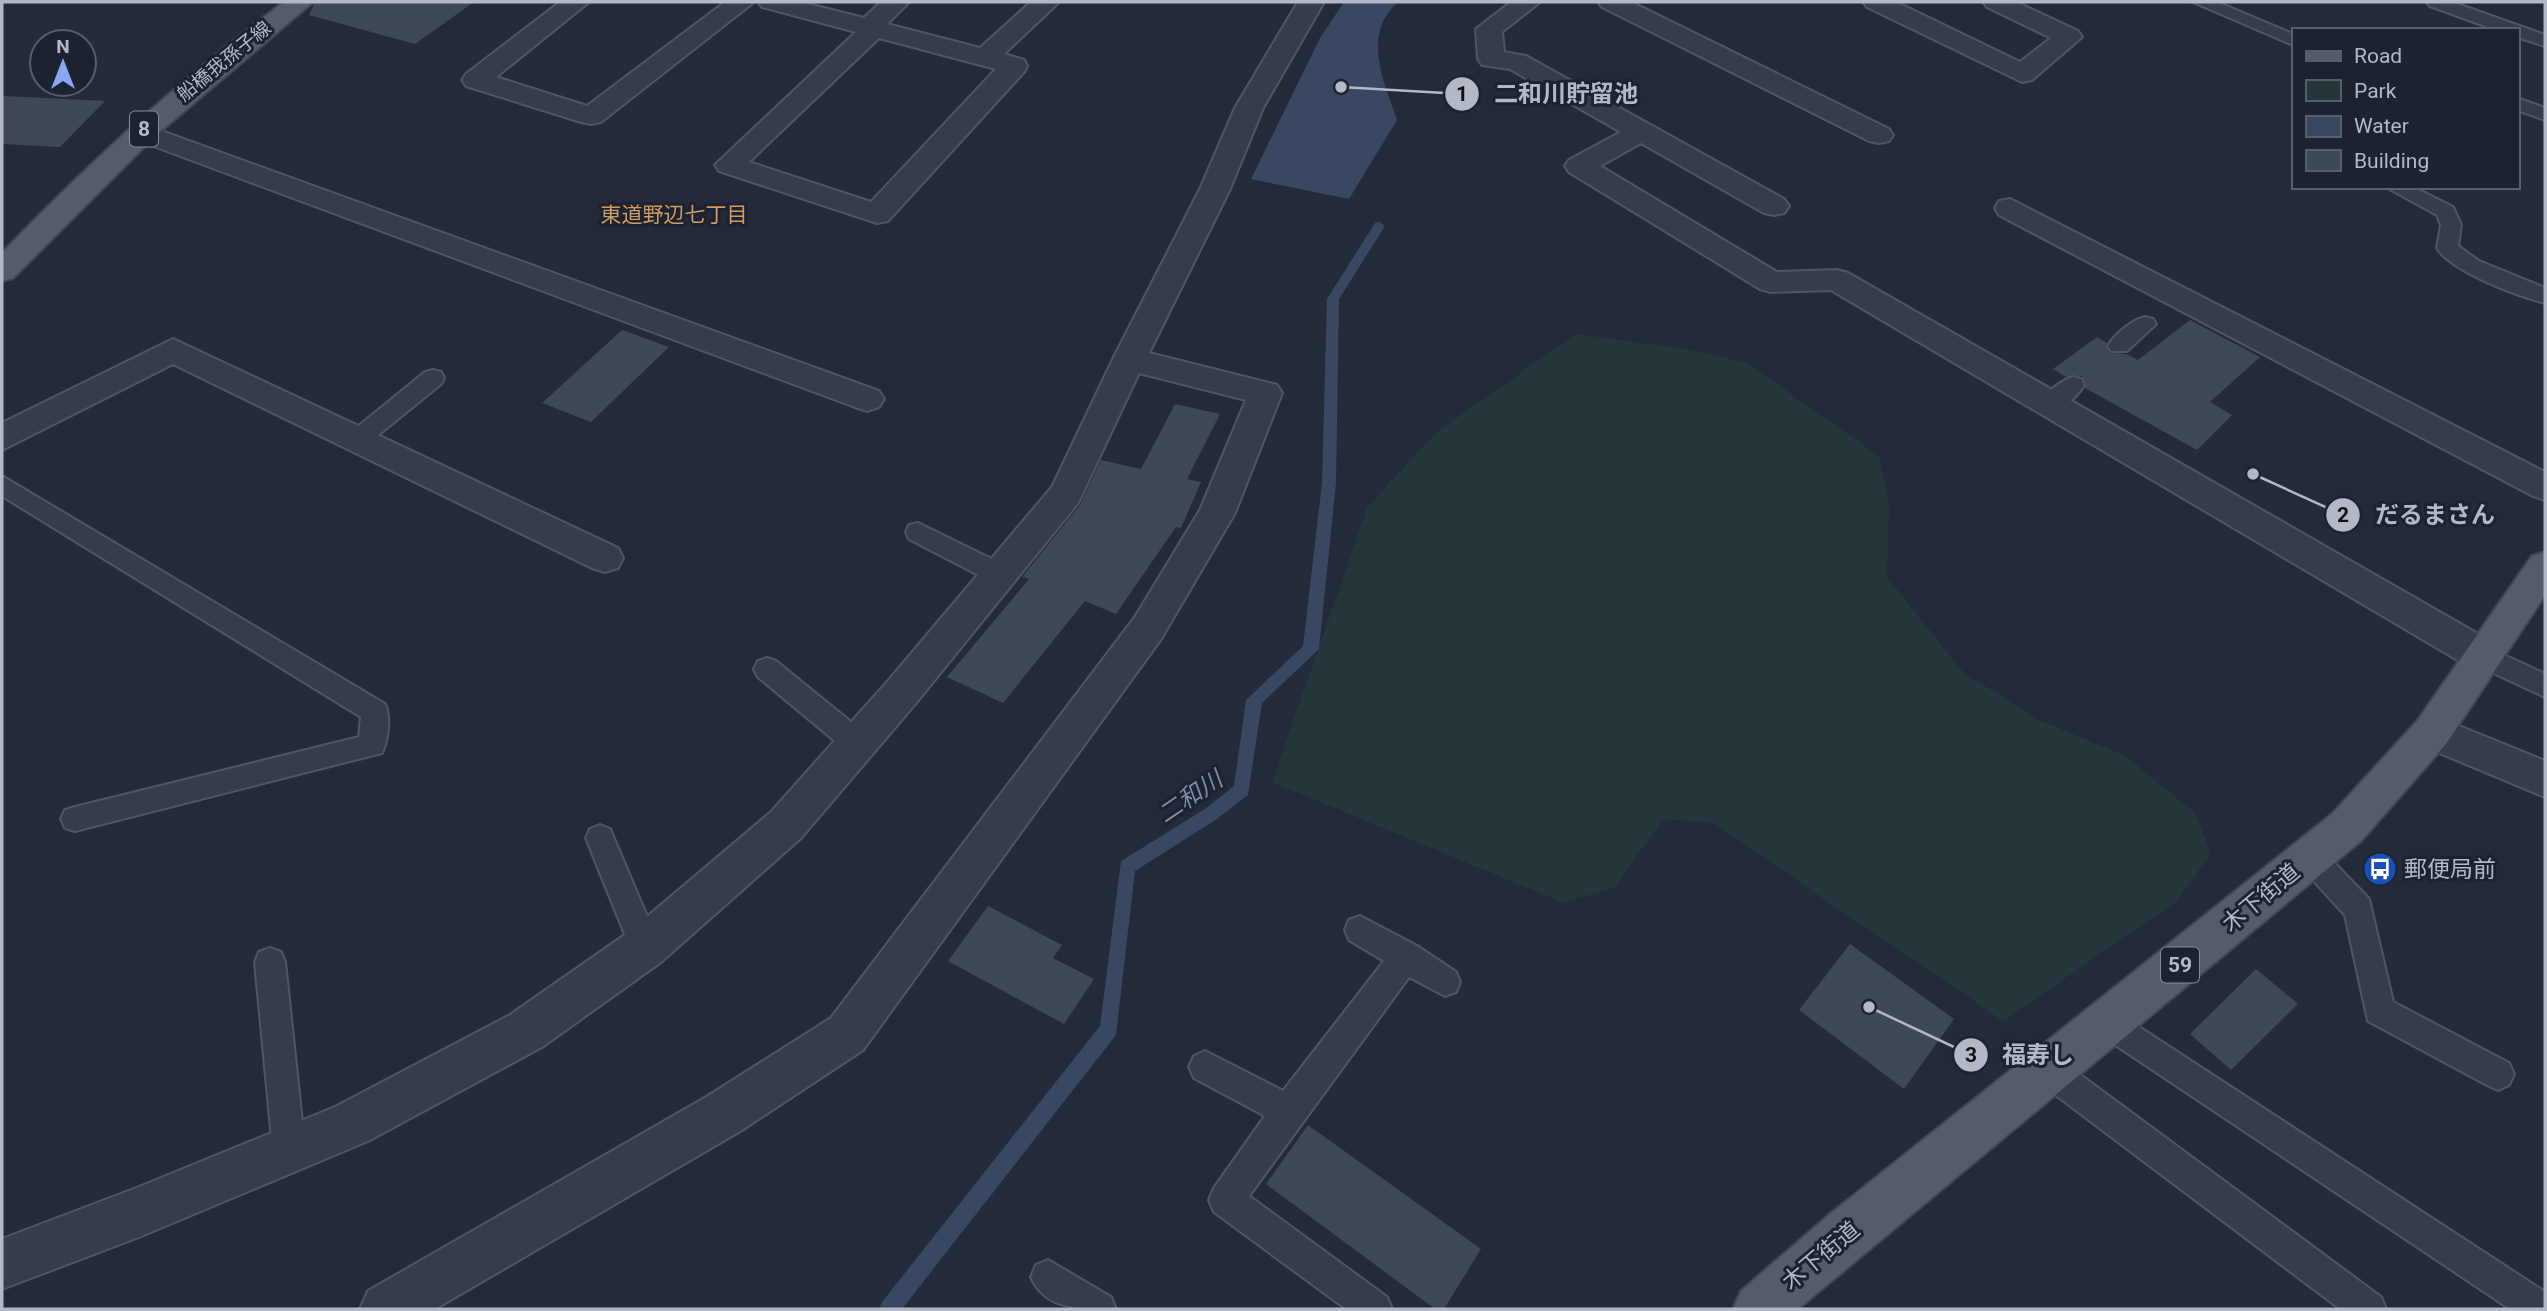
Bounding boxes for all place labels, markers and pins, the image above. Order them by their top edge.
callout: 二和川貯留池 [1445,71,1652,116]
callout: だるまさん [2326,492,2509,537]
bus stop icon: 郵便局前 [2361,850,2399,888]
place label: 郵便局前 [2404,856,2496,883]
callout: 福寿し [1953,1032,2088,1077]

